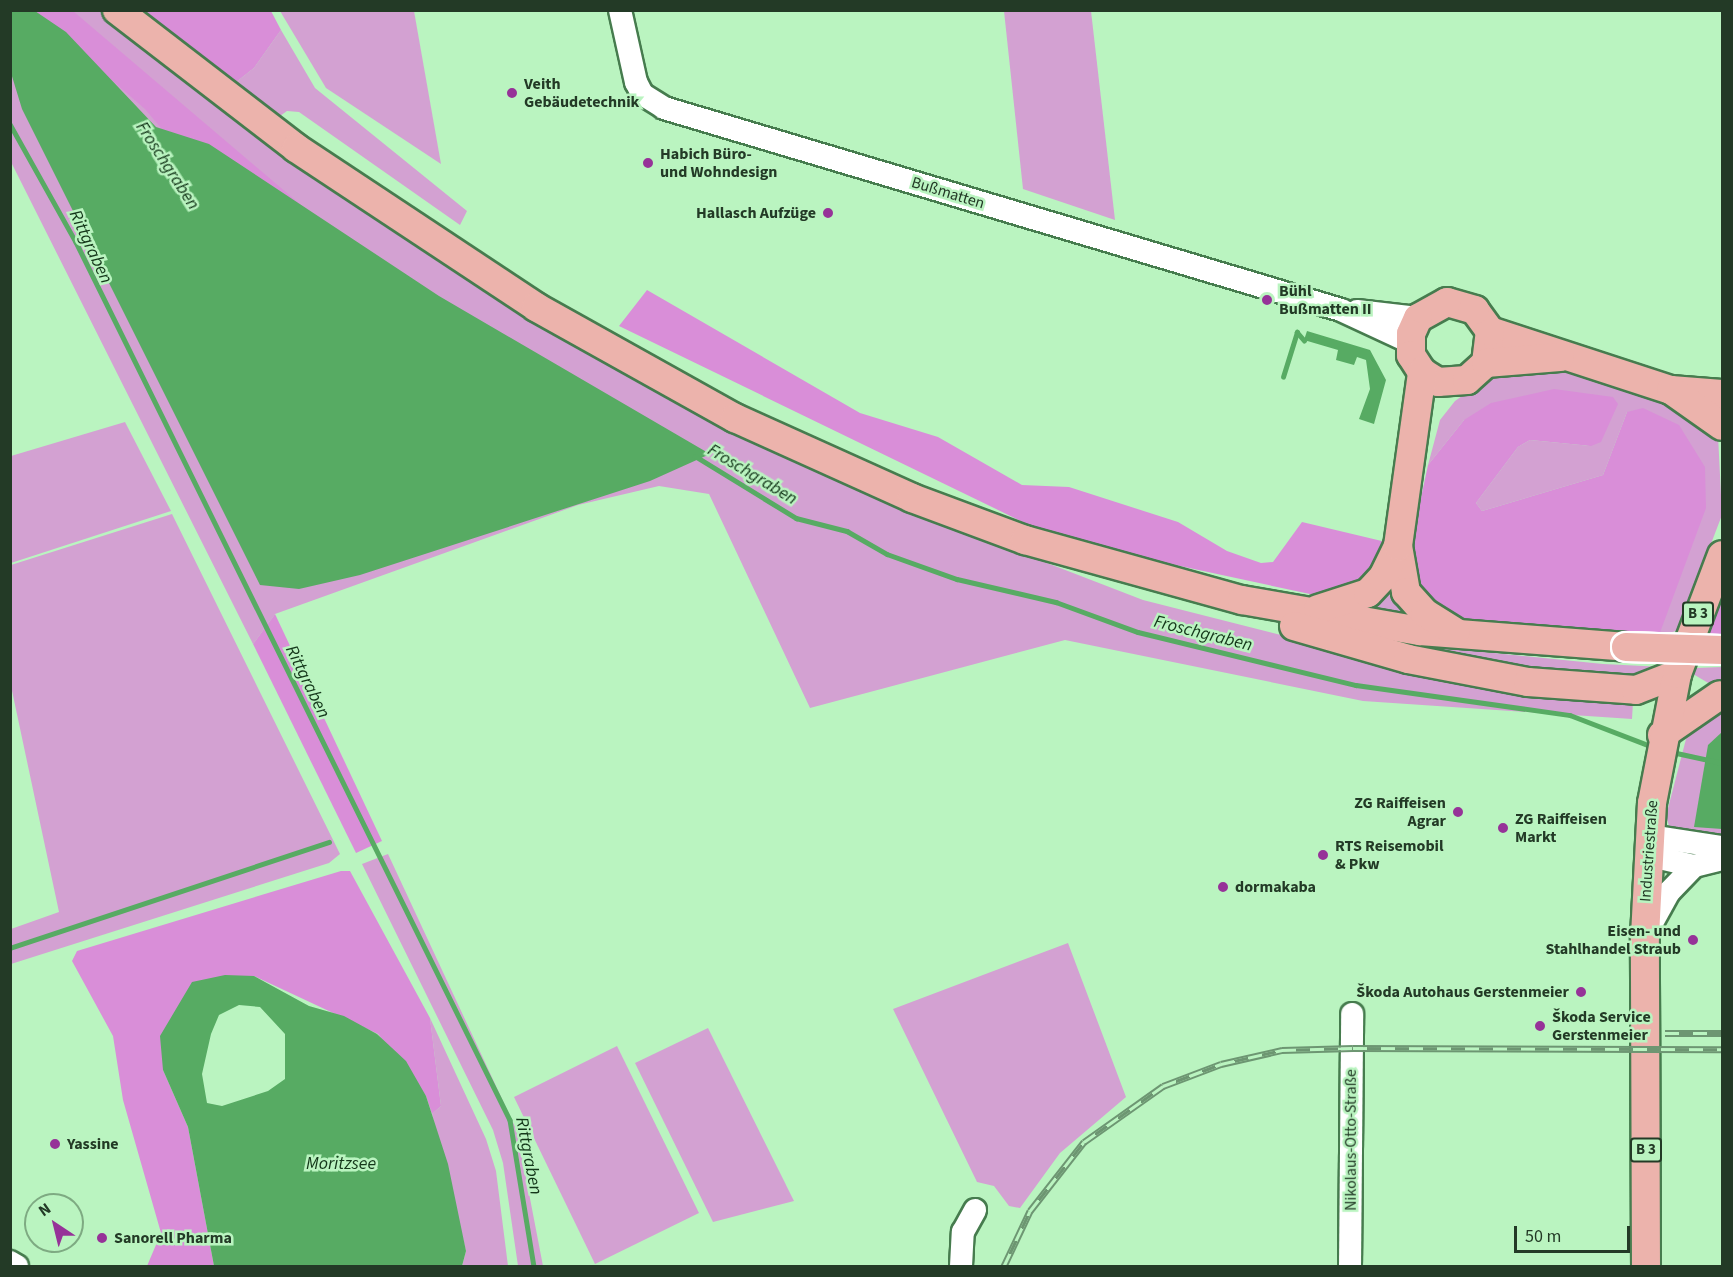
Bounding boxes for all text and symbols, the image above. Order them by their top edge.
place label: Veith Gebäudetechnik [524,74,639,112]
marker: Veith Gebäudetechnik [505,86,519,100]
water label: Froschgraben [131,118,203,214]
place label: Habich Büro- und Wohndesign [660,144,777,182]
marker: Habich Büro- und Wohndesign [641,156,655,170]
street label: Bußmatten [909,173,987,213]
place label: Hallasch Aufzüge [696,203,816,223]
marker: Hallasch Aufzüge [821,206,835,220]
water label: Rittgraben [64,207,116,287]
place label: Bühl Bußmatten II [1279,281,1372,319]
marker: Bühl Bußmatten II [1260,293,1274,307]
water label: Froschgraben [703,440,801,510]
road number: B 3 [1682,602,1714,626]
water label: Froschgraben [1152,611,1254,657]
water label: Rittgraben [280,642,334,722]
place label: ZG Raiffeisen Agrar [1354,793,1446,831]
street label: Industriestraße [1636,799,1662,903]
marker: ZG Raiffeisen Agrar [1451,805,1465,819]
place label: ZG Raiffeisen Markt [1515,809,1607,847]
marker: ZG Raiffeisen Markt [1496,821,1510,835]
place label: RTS Reisemobil & Pkw [1335,836,1444,874]
marker: RTS Reisemobil & Pkw [1316,848,1330,862]
place label: dormakaba [1235,877,1316,897]
marker: dormakaba [1216,880,1230,894]
place label: Eisen- und Stahlhandel Straub [1545,921,1681,959]
marker: Eisen- und Stahlhandel Straub [1686,933,1700,947]
place label: Škoda Autohaus Gerstenmeier [1356,982,1569,1002]
marker: Škoda Autohaus Gerstenmeier [1574,985,1588,999]
place label: Škoda Service Gerstenmeier [1552,1007,1651,1045]
marker: Škoda Service Gerstenmeier [1533,1019,1547,1033]
street label: Nikolaus-Otto-Straße [1341,1069,1361,1211]
water label: Rittgraben [510,1115,546,1197]
place label: Yassine [67,1134,119,1154]
marker: Yassine [48,1137,62,1151]
road number: B 3 [1630,1138,1662,1162]
water label: Moritzsee [306,1153,376,1175]
north arrow [24,1193,84,1253]
text: N [34,1198,55,1222]
scale bar [1517,1214,1632,1252]
text: 50 m [1525,1224,1561,1249]
place label: Sanorell Pharma [114,1228,232,1248]
marker: Sanorell Pharma [95,1231,109,1245]

